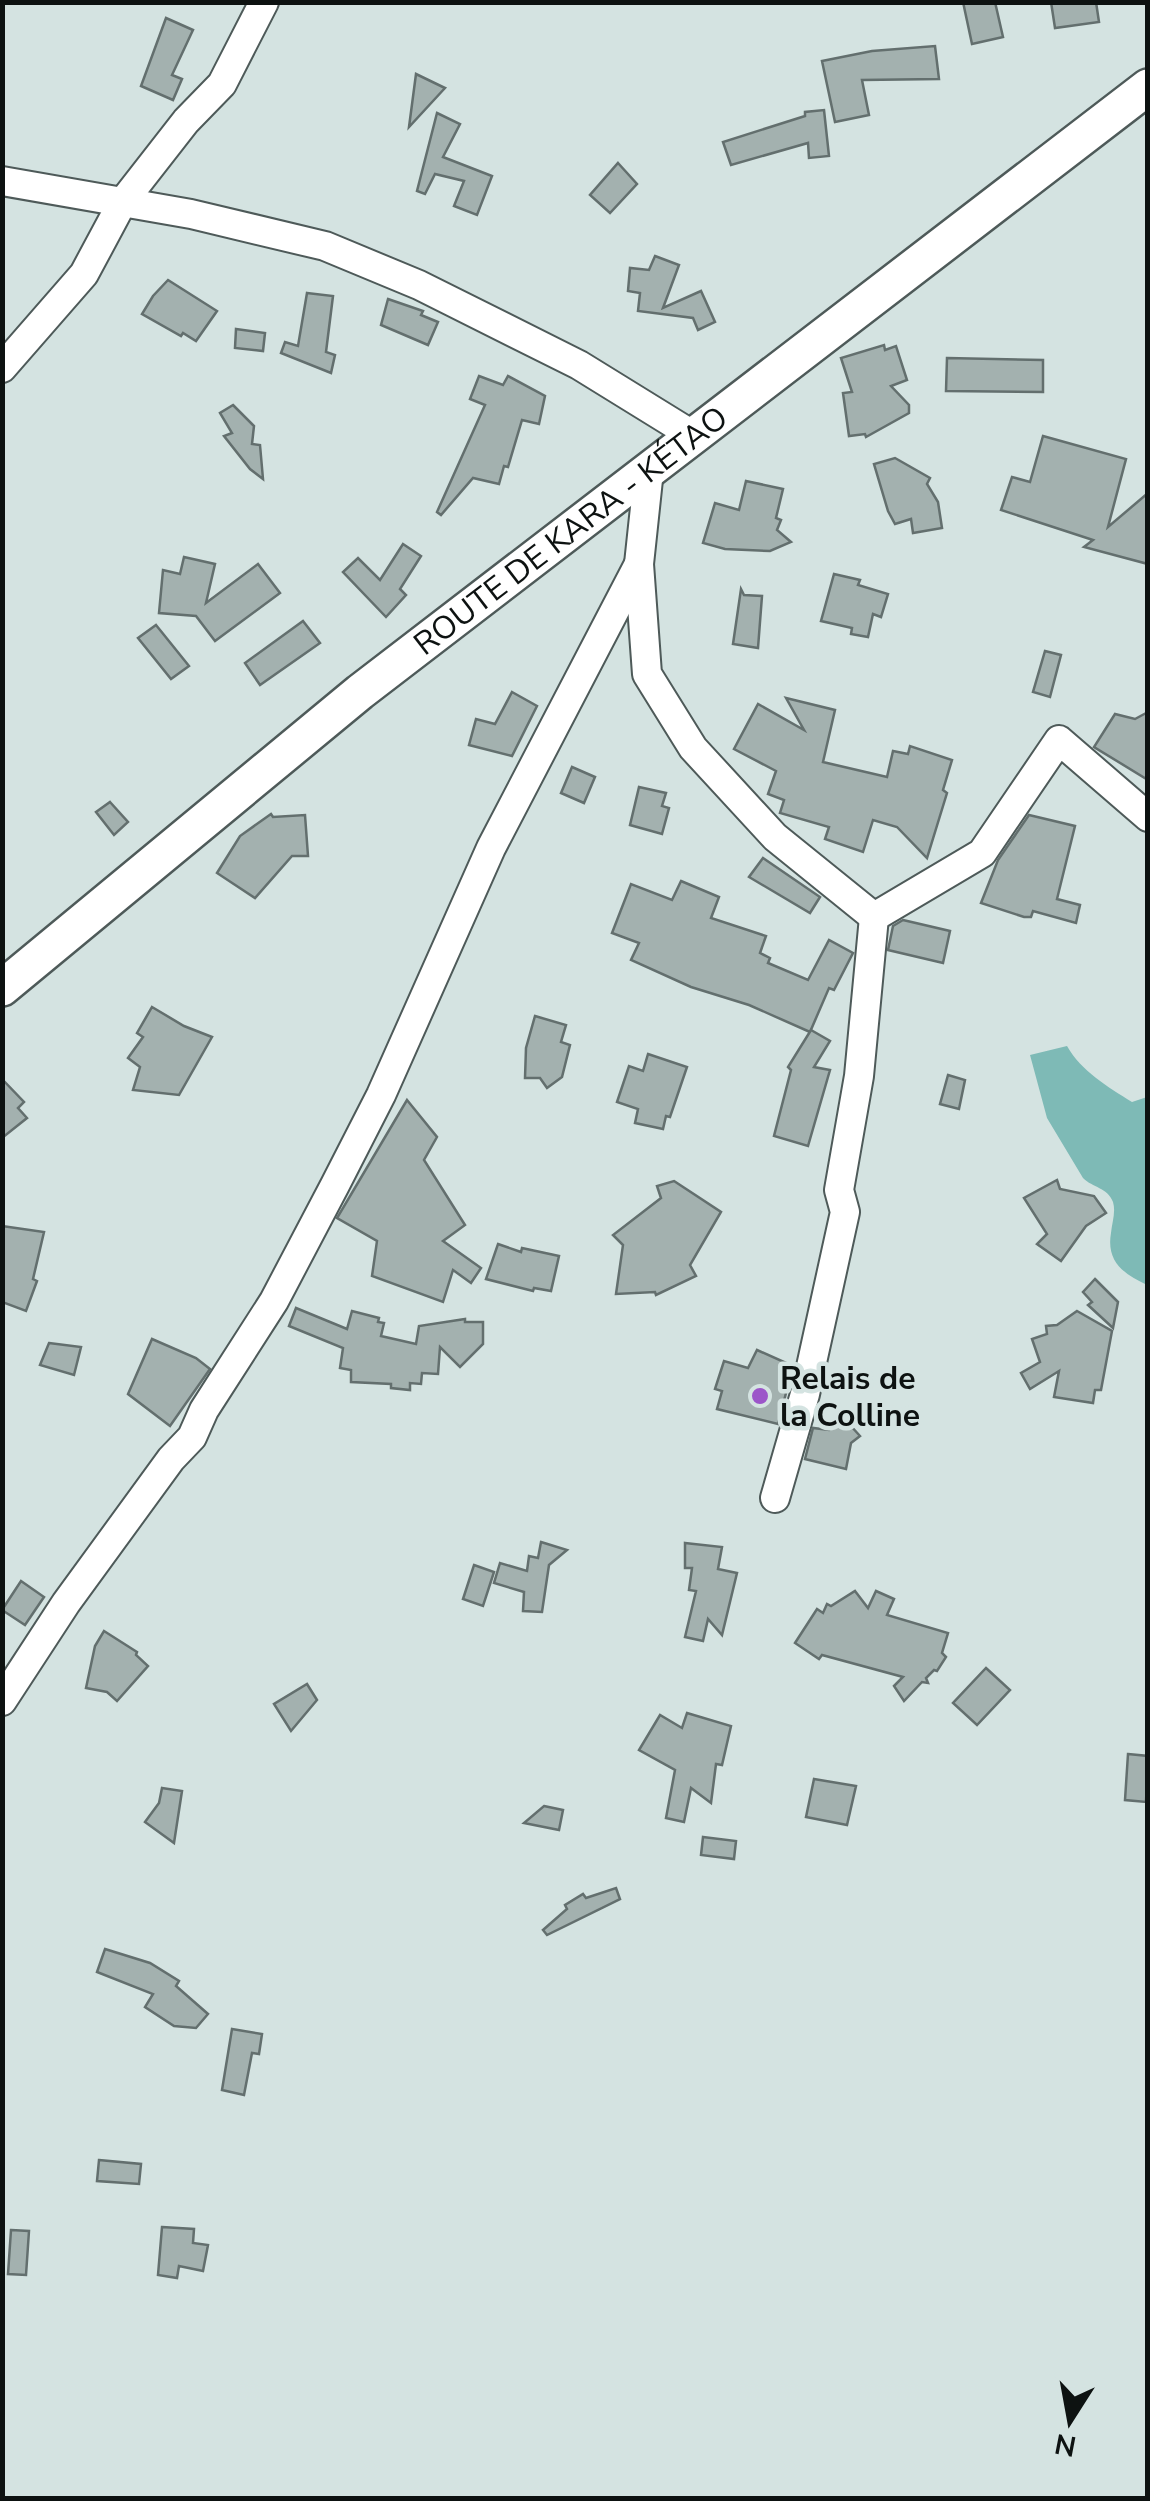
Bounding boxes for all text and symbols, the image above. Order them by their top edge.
street label: ROUTE DE KARA - KÉTAO [405,396,736,665]
place label: Relais de la Colline [780,1357,920,1437]
marker: Relais de la Colline [749,1385,771,1407]
north arrow [1020,2371,1120,2471]
text: N [1052,2424,1079,2465]

